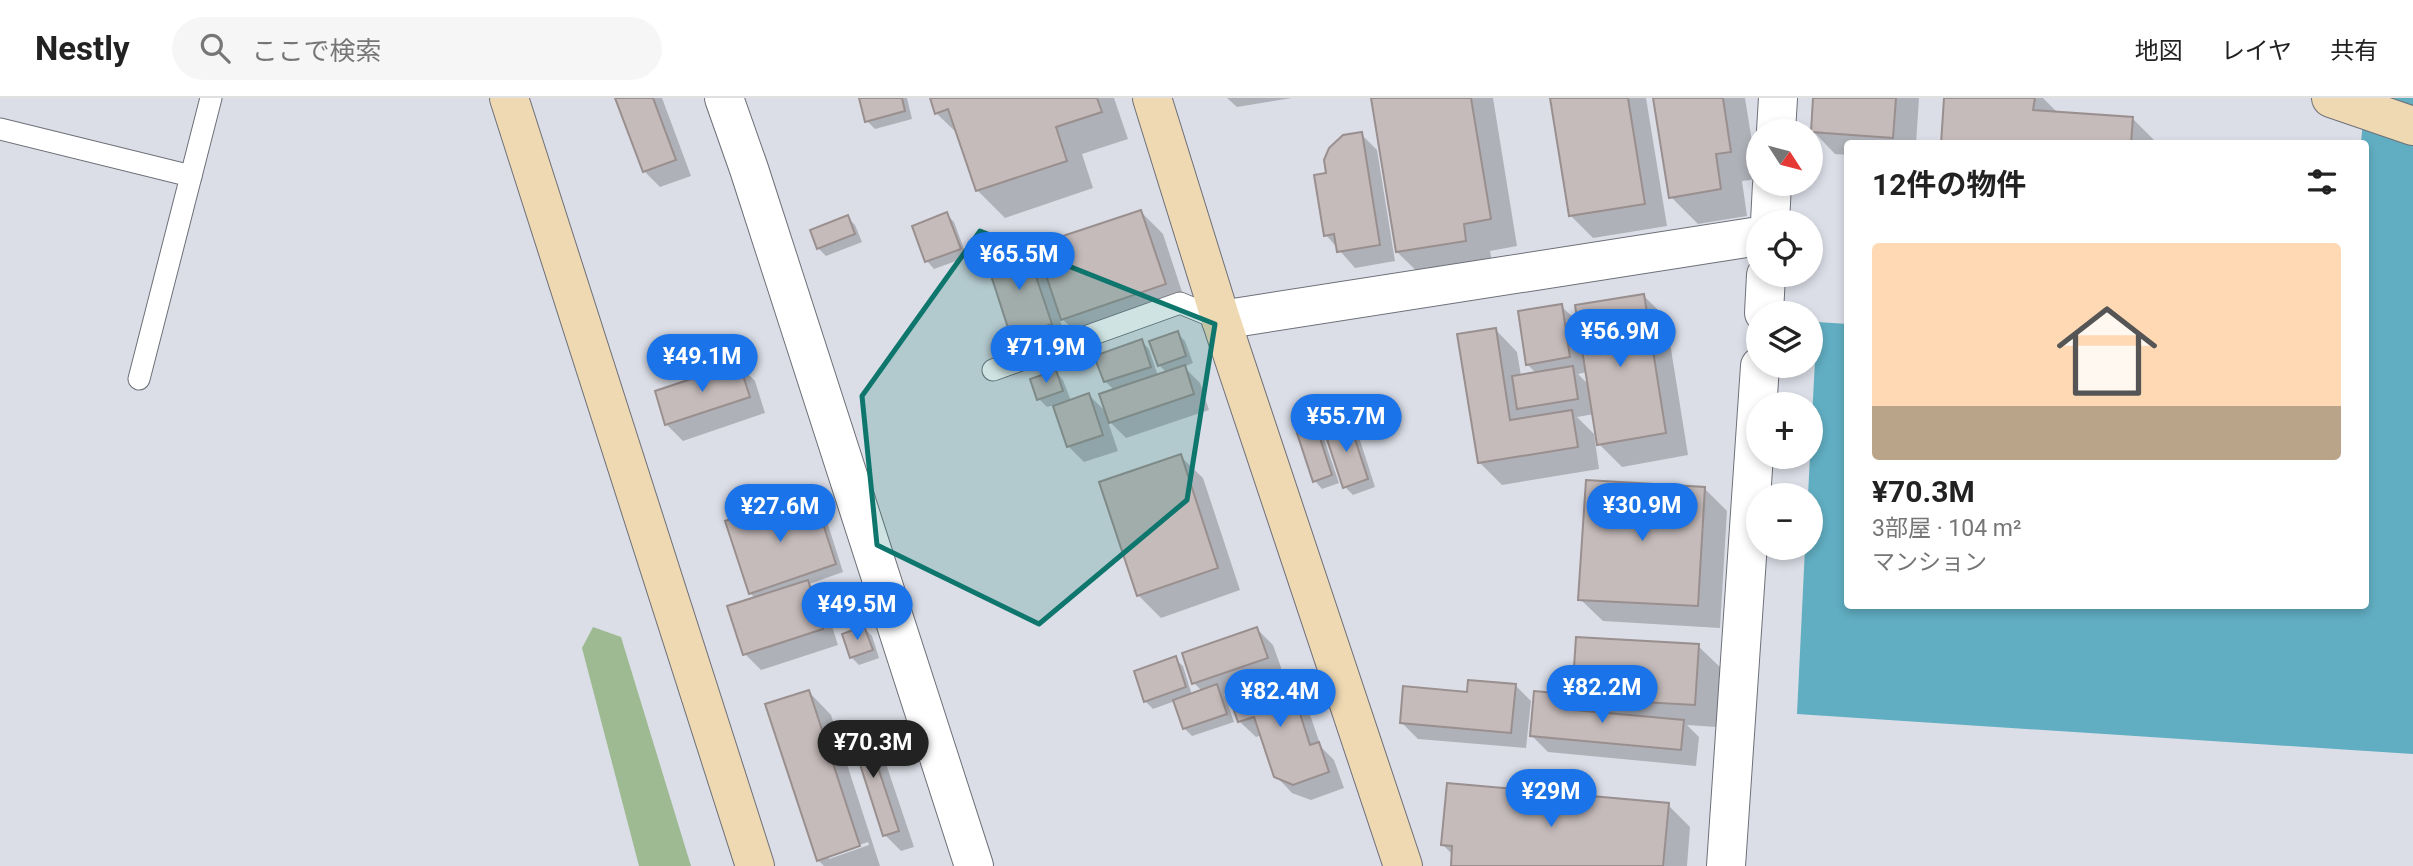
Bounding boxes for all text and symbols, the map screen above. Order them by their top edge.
search box [172,17,662,80]
text: Nestly [35,29,130,68]
icon: search [196,29,234,67]
text: ここで検索 [252,36,382,66]
text: 地図 [2135,37,2183,65]
text: レイヤ [2221,37,2292,65]
text: 共有 [2330,37,2378,65]
north arrow [1746,119,1824,196]
map controls [1746,119,1823,560]
icon: filters [2303,163,2341,201]
text: 12件の物件 [1872,167,2026,202]
button: locate [1746,210,1823,287]
pin: ¥65.5M [962,232,1076,292]
text: ¥65.5M [980,241,1058,268]
icon: home [2044,288,2170,414]
button: layers [1746,301,1823,378]
pin: ¥56.9M [1563,310,1677,369]
text: ¥56.9M [1581,318,1659,345]
pin: ¥71.9M [989,326,1103,385]
pin: ¥49.1M [645,334,759,394]
text: ¥71.9M [1007,334,1085,361]
text: ¥49.1M [663,343,741,370]
button: + [1746,392,1823,469]
pin: ¥55.7M [1289,394,1403,454]
text: ¥55.7M [1307,403,1385,430]
text: ¥70.3M [1872,474,1975,509]
button: − [1746,483,1823,560]
pin: ¥27.6M [723,484,837,544]
pin: ¥30.9M [1585,484,1699,543]
text: ¥30.9M [1603,492,1681,519]
text: ¥27.6M [741,493,819,520]
text: 3部屋 · 104 m² [1872,515,2021,542]
text: マンション [1872,549,1987,576]
pin: ¥49.5M [800,582,914,642]
text: ¥49.5M [818,591,896,618]
pin: ¥82.2M [1545,666,1659,725]
pin: ¥82.4M [1223,670,1337,729]
text: ¥82.2M [1563,674,1641,701]
text: ¥82.4M [1241,678,1319,705]
pin: ¥70.3M [816,720,930,780]
text: ¥70.3M [834,729,912,756]
pin: ¥29M [1510,770,1592,829]
text: ¥29M [1522,778,1580,805]

